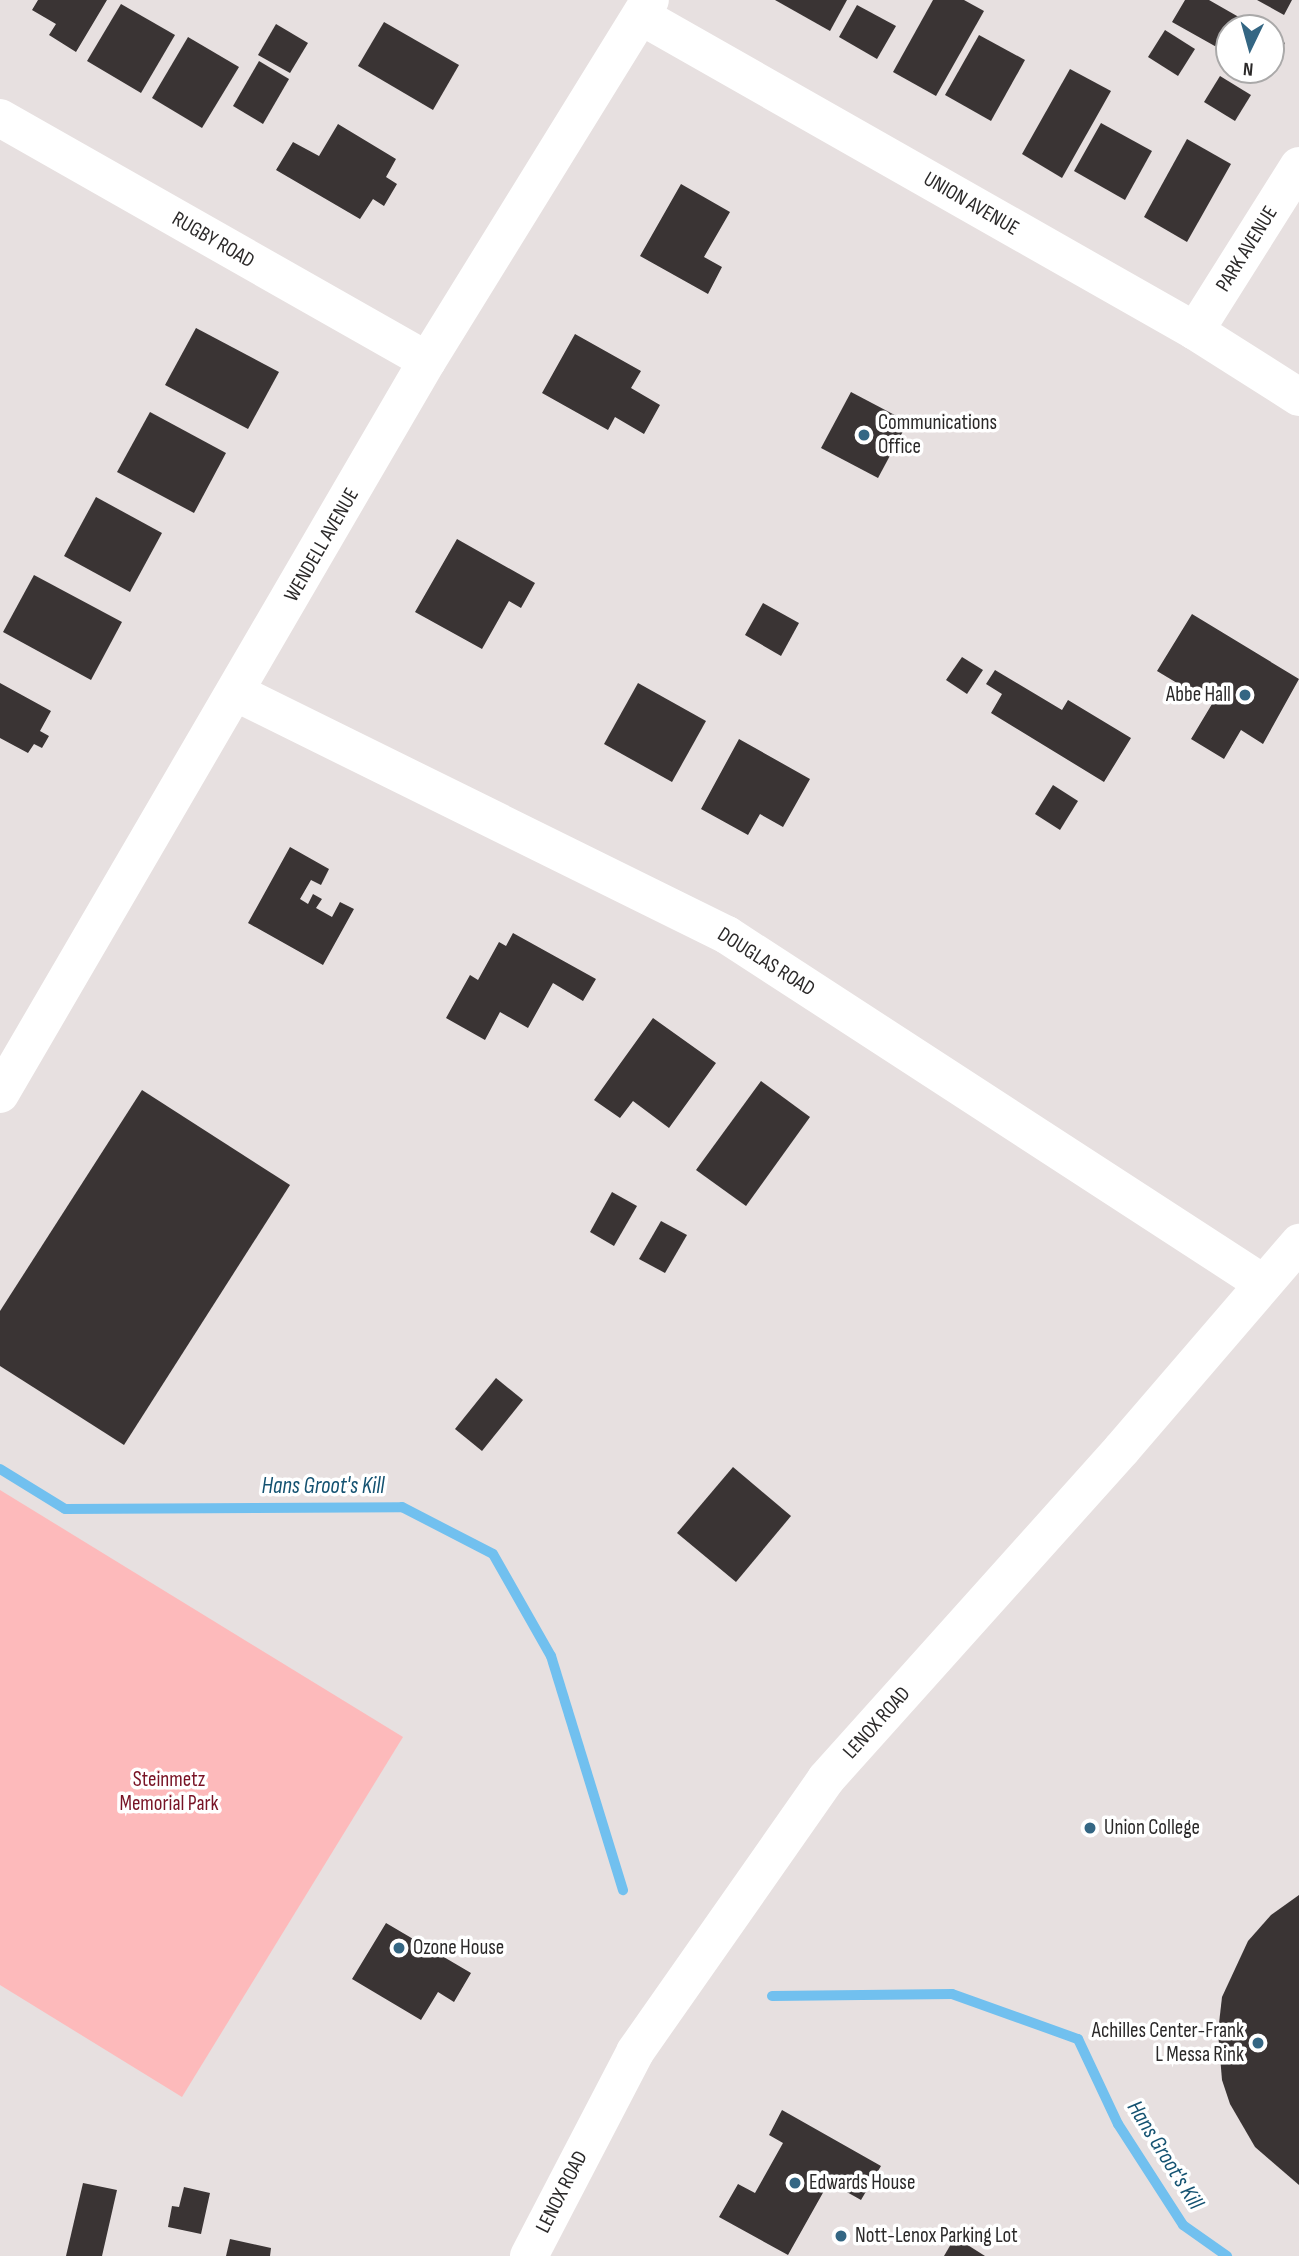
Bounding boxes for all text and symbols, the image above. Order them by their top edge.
north arrow [1215,14,1285,84]
text: N [1242,57,1254,80]
street label: UNION AVENUE [919,167,1023,241]
street label: PARK AVENUE [1211,202,1283,296]
street label: RUGBY ROAD [167,206,259,274]
place label: Communications Office [878,410,997,460]
marker: Communications Office [856,427,872,443]
street label: WENDELL AVENUE [279,484,365,606]
place label: Abbe Hall [1166,682,1231,708]
marker: Abbe Hall [1237,687,1253,703]
street label: DOUGLAS ROAD [713,922,819,1002]
water label: Hans Groot's Kill [261,1472,385,1500]
street label: LENOX ROAD [838,1682,916,1764]
park label: Steinmetz Memorial Park [119,1767,219,1817]
place label: Union College [1104,1815,1200,1841]
marker: Union College [1082,1820,1098,1836]
place label: Ozone House [413,1935,504,1961]
marker: Ozone House [391,1940,407,1956]
place label: Achilles Center-Frank L Messa Rink [1092,2018,1244,2068]
marker: Achilles Center-Frank L Messa Rink [1250,2035,1266,2051]
water label: Hans Groot's Kill [1121,2095,1209,2215]
street label: LENOX ROAD [531,2147,593,2237]
place label: Edwards House [809,2170,915,2196]
marker: Edwards House [787,2175,803,2191]
place label: Nott-Lenox Parking Lot [855,2223,1018,2249]
marker: Nott-Lenox Parking Lot [833,2228,849,2244]

